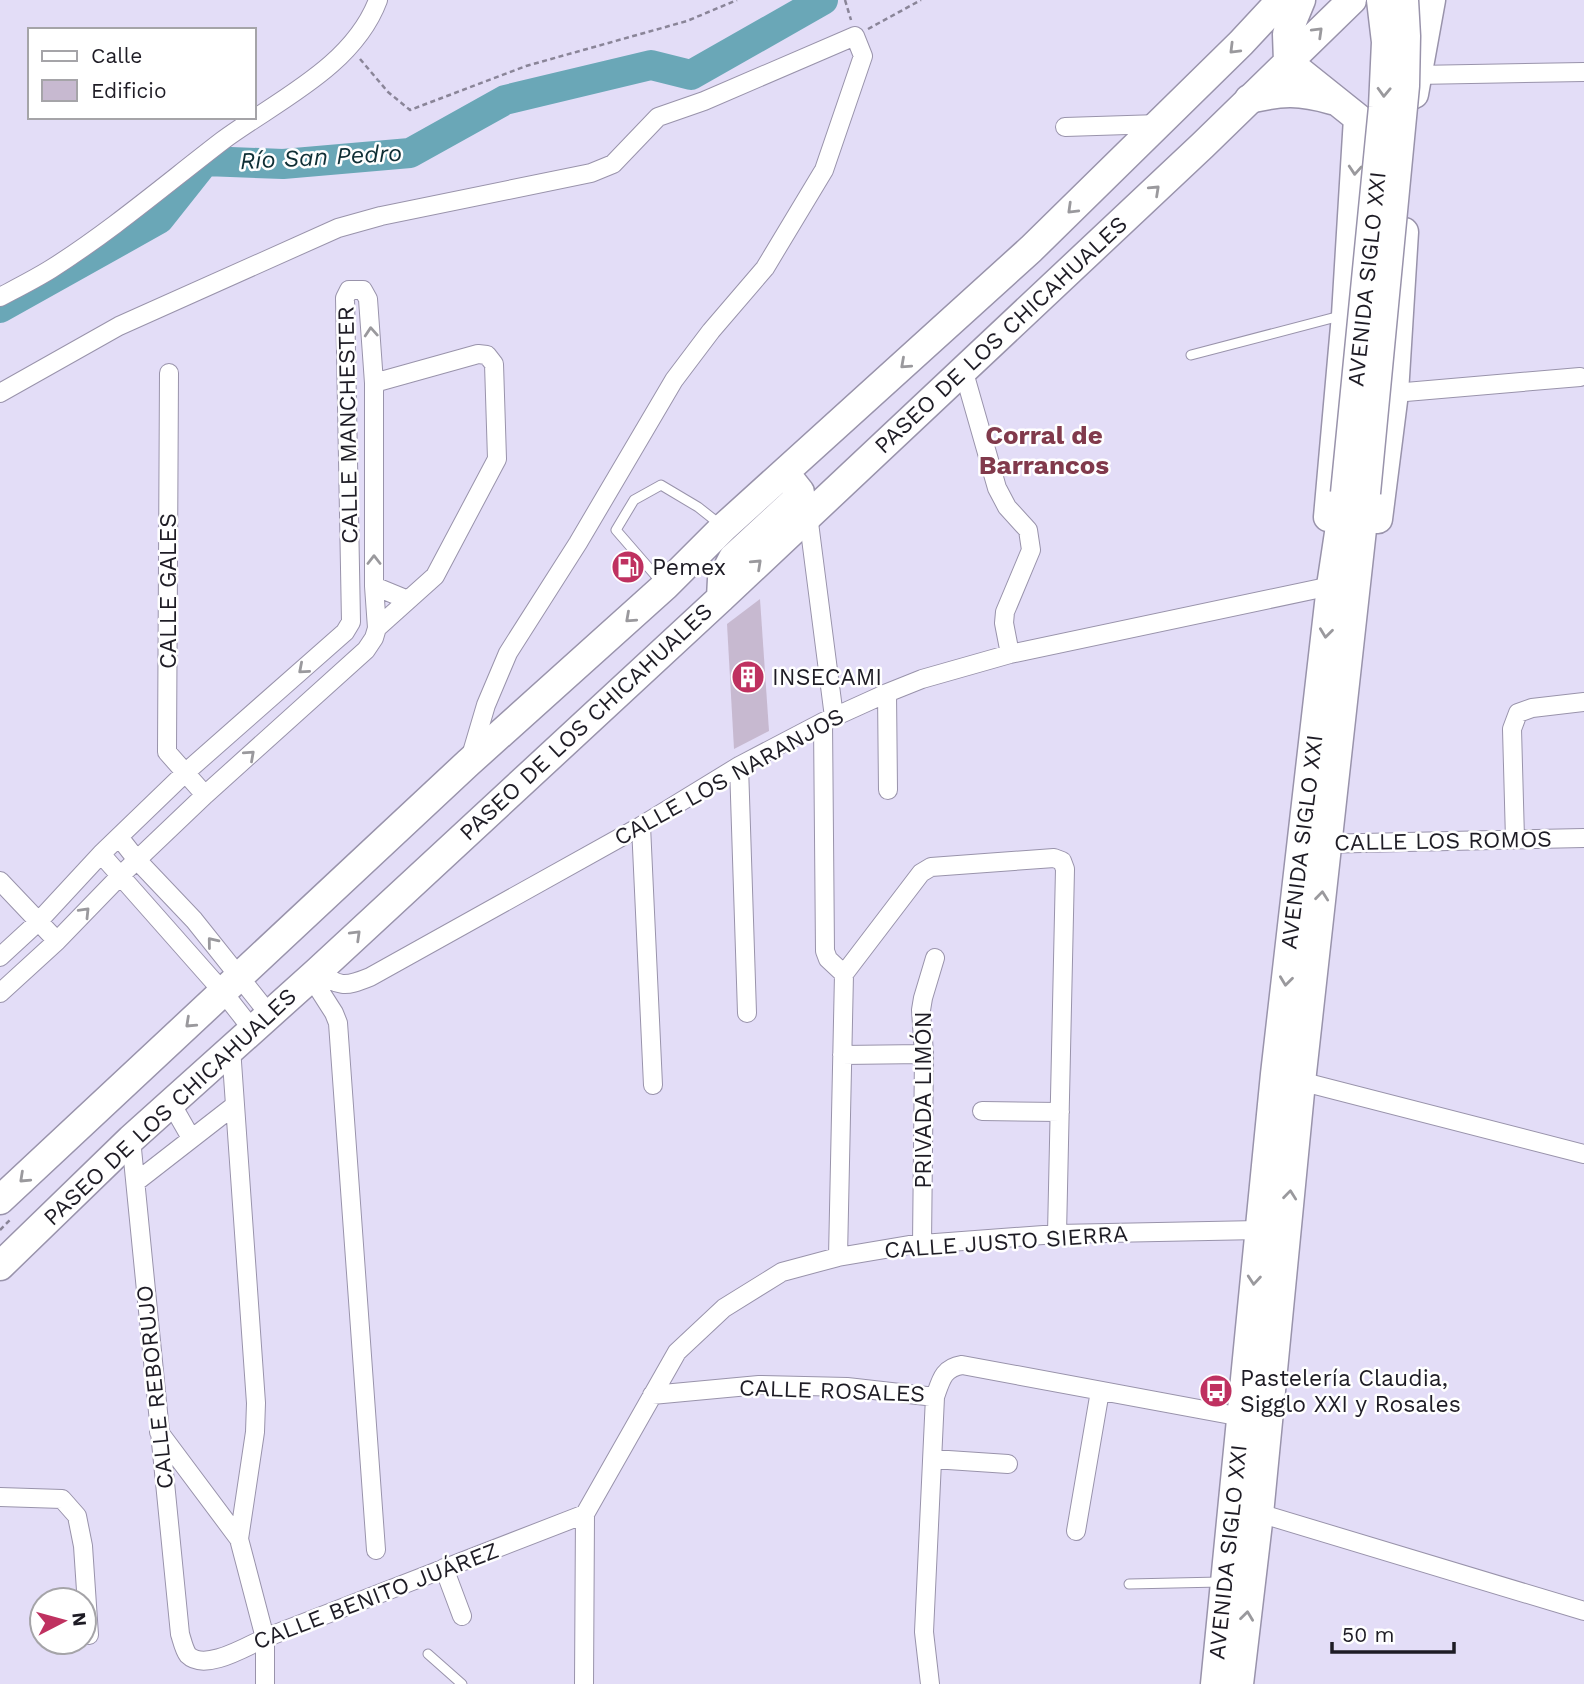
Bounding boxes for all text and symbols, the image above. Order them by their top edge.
legend [28,28,256,119]
one-way arrow [1310,28,1323,41]
one-way arrow [1230,41,1243,54]
text: Calle [91,43,142,68]
text: Edificio [91,78,167,103]
one-way arrow [1377,87,1392,98]
water label: Río San Pedro [239,139,403,175]
one-way arrow [1348,164,1363,175]
street label: AVENIDA SIGLO XXI [1342,170,1392,388]
one-way arrow [1147,186,1160,199]
one-way arrow [1067,200,1080,213]
street label: PASEO DE LOS CHICAHUALES [869,211,1133,459]
street label: CALLE MANCHESTER [332,306,364,544]
one-way arrow [363,326,378,337]
one-way arrow [900,355,913,368]
district label: Corral de Barrancos [979,420,1109,480]
street label: CALLE GALES [155,513,182,669]
fuel station icon: Pemex [609,548,647,586]
one-way arrow [366,554,382,564]
place label: Pemex [652,554,726,581]
one-way arrow [749,560,762,573]
street label: PASEO DE LOS CHICAHUALES [454,598,718,846]
one-way arrow [626,609,639,622]
one-way arrow [1319,628,1334,639]
building icon: INSECAMI [729,658,767,696]
one-way arrow [298,661,311,674]
place label: INSECAMI [772,664,882,691]
street label: CALLE LOS NARANJOS [609,703,849,851]
street label: AVENIDA SIGLO XXI [1275,733,1329,951]
one-way arrow [242,751,255,763]
street label: CALLE LOS ROMOS [1334,826,1552,856]
one-way arrow [1315,890,1330,902]
one-way arrow [77,907,90,920]
one-way arrow [347,930,360,943]
one-way arrow [207,937,220,949]
one-way arrow [1278,975,1293,987]
street label: PASEO DE LOS CHICAHUALES [38,983,302,1231]
street label: PRIVADA LIMÓN [909,1011,937,1189]
one-way arrow [185,1015,198,1027]
one-way arrow [19,1170,32,1183]
one-way arrow [1282,1189,1297,1200]
street label: CALLE JUSTO SIERRA [883,1220,1129,1264]
one-way arrow [1247,1275,1262,1286]
street label: CALLE REBORUJO [131,1284,179,1490]
place label: Pastelería Claudia, Sigglo XXI y Rosales [1240,1365,1461,1418]
bus stop icon: Pastelería Claudia, Sigglo XXI y Rosales [1197,1372,1235,1410]
street label: CALLE ROSALES [738,1374,926,1408]
street label: AVENIDA SIGLO XXI [1203,1443,1253,1661]
street label: CALLE BENITO JUÁREZ [249,1537,503,1655]
north arrow [28,1586,98,1656]
one-way arrow [1239,1610,1254,1622]
scale bar [1332,1610,1454,1654]
text: N [67,1611,92,1627]
text: 50 m [1342,1622,1394,1647]

